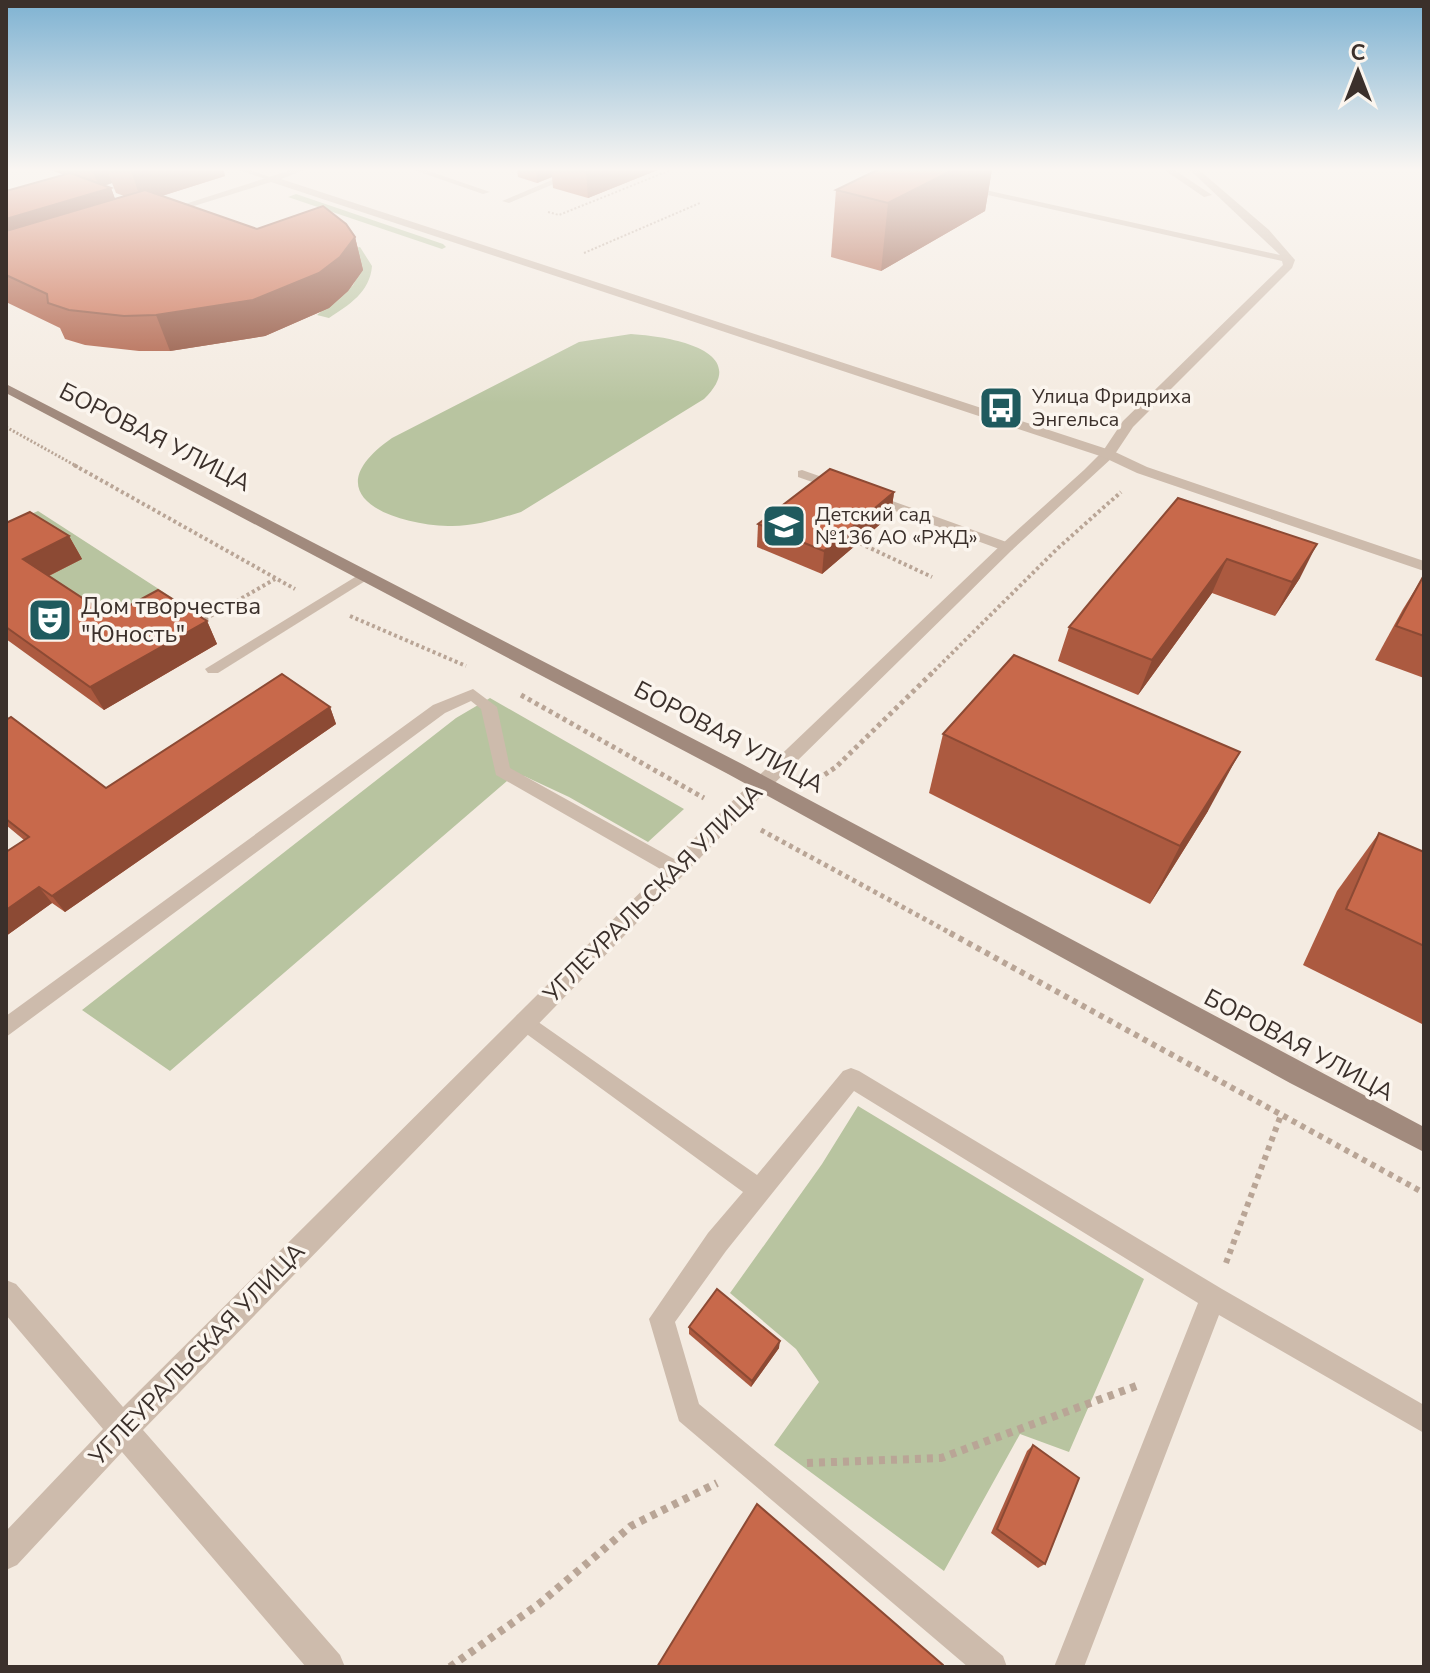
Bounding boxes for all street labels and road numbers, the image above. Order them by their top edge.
street label: БОРОВАЯ УЛИЦА [54,375,257,499]
street label: БОРОВАЯ УЛИЦА [628,673,830,801]
street label: УГЛЕУРАЛЬСКАЯ УЛИЦА [536,776,770,1010]
street label: БОРОВАЯ УЛИЦА [1198,981,1400,1109]
street label: УГЛЕУРАЛЬСКАЯ УЛИЦА [81,1235,312,1473]

